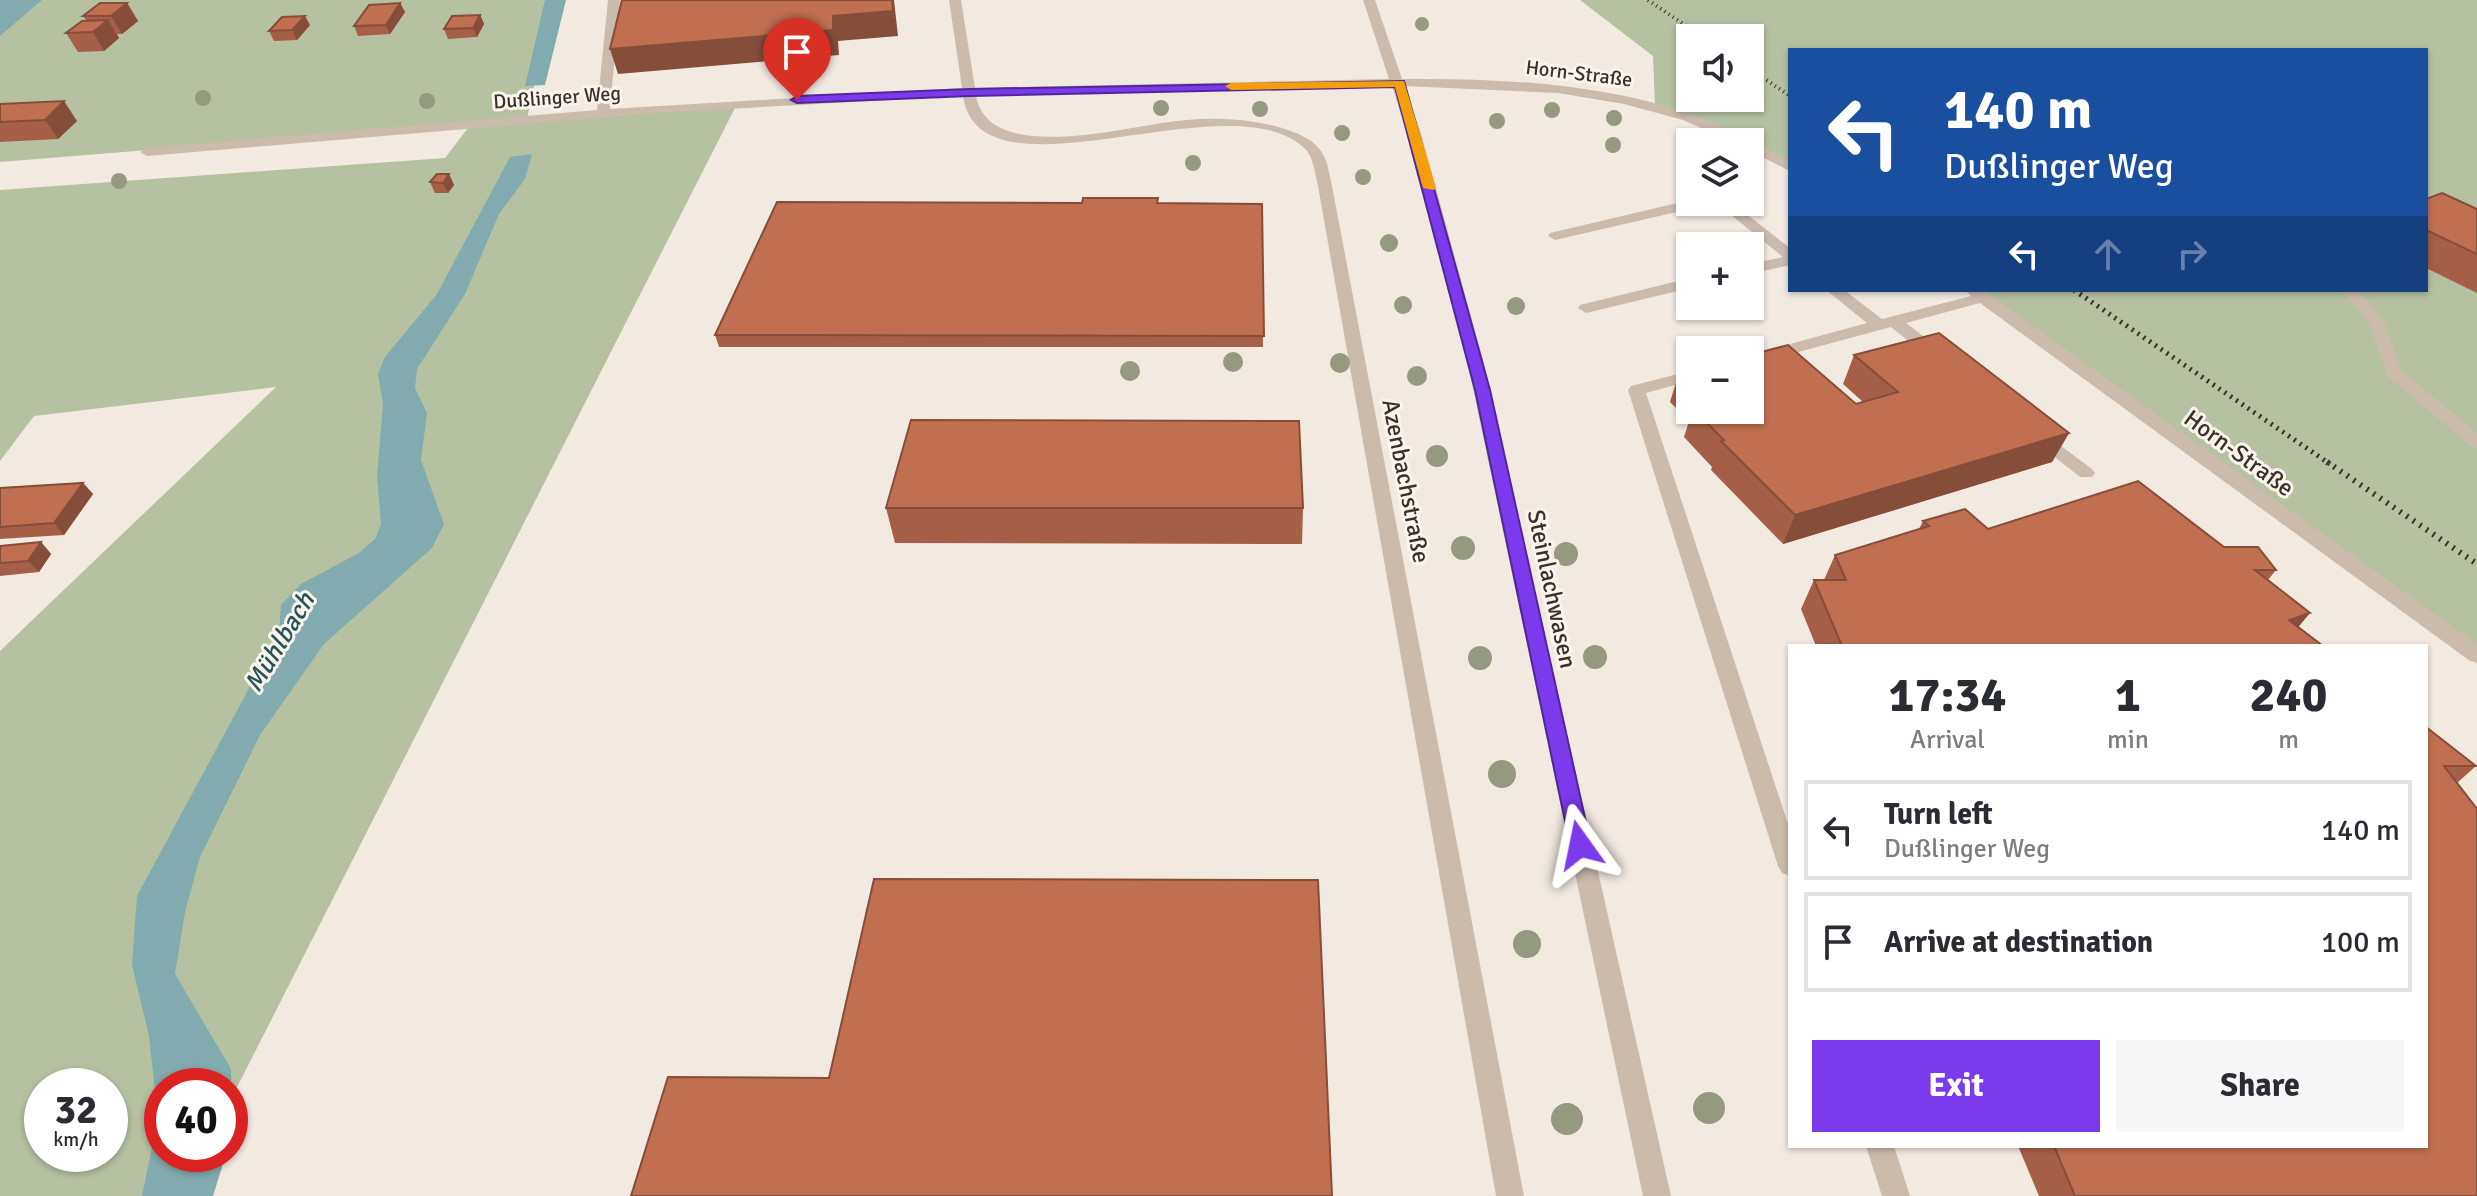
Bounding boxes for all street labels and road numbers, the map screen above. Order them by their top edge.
street label: Horn-Straße [1524,55,1634,92]
street label: Dußlinger Weg [492,81,622,114]
street label: Azenbachstraße [1375,397,1437,565]
street label: Horn-Straße [2178,403,2300,503]
street label: Steinlachwasen [1521,507,1583,671]

